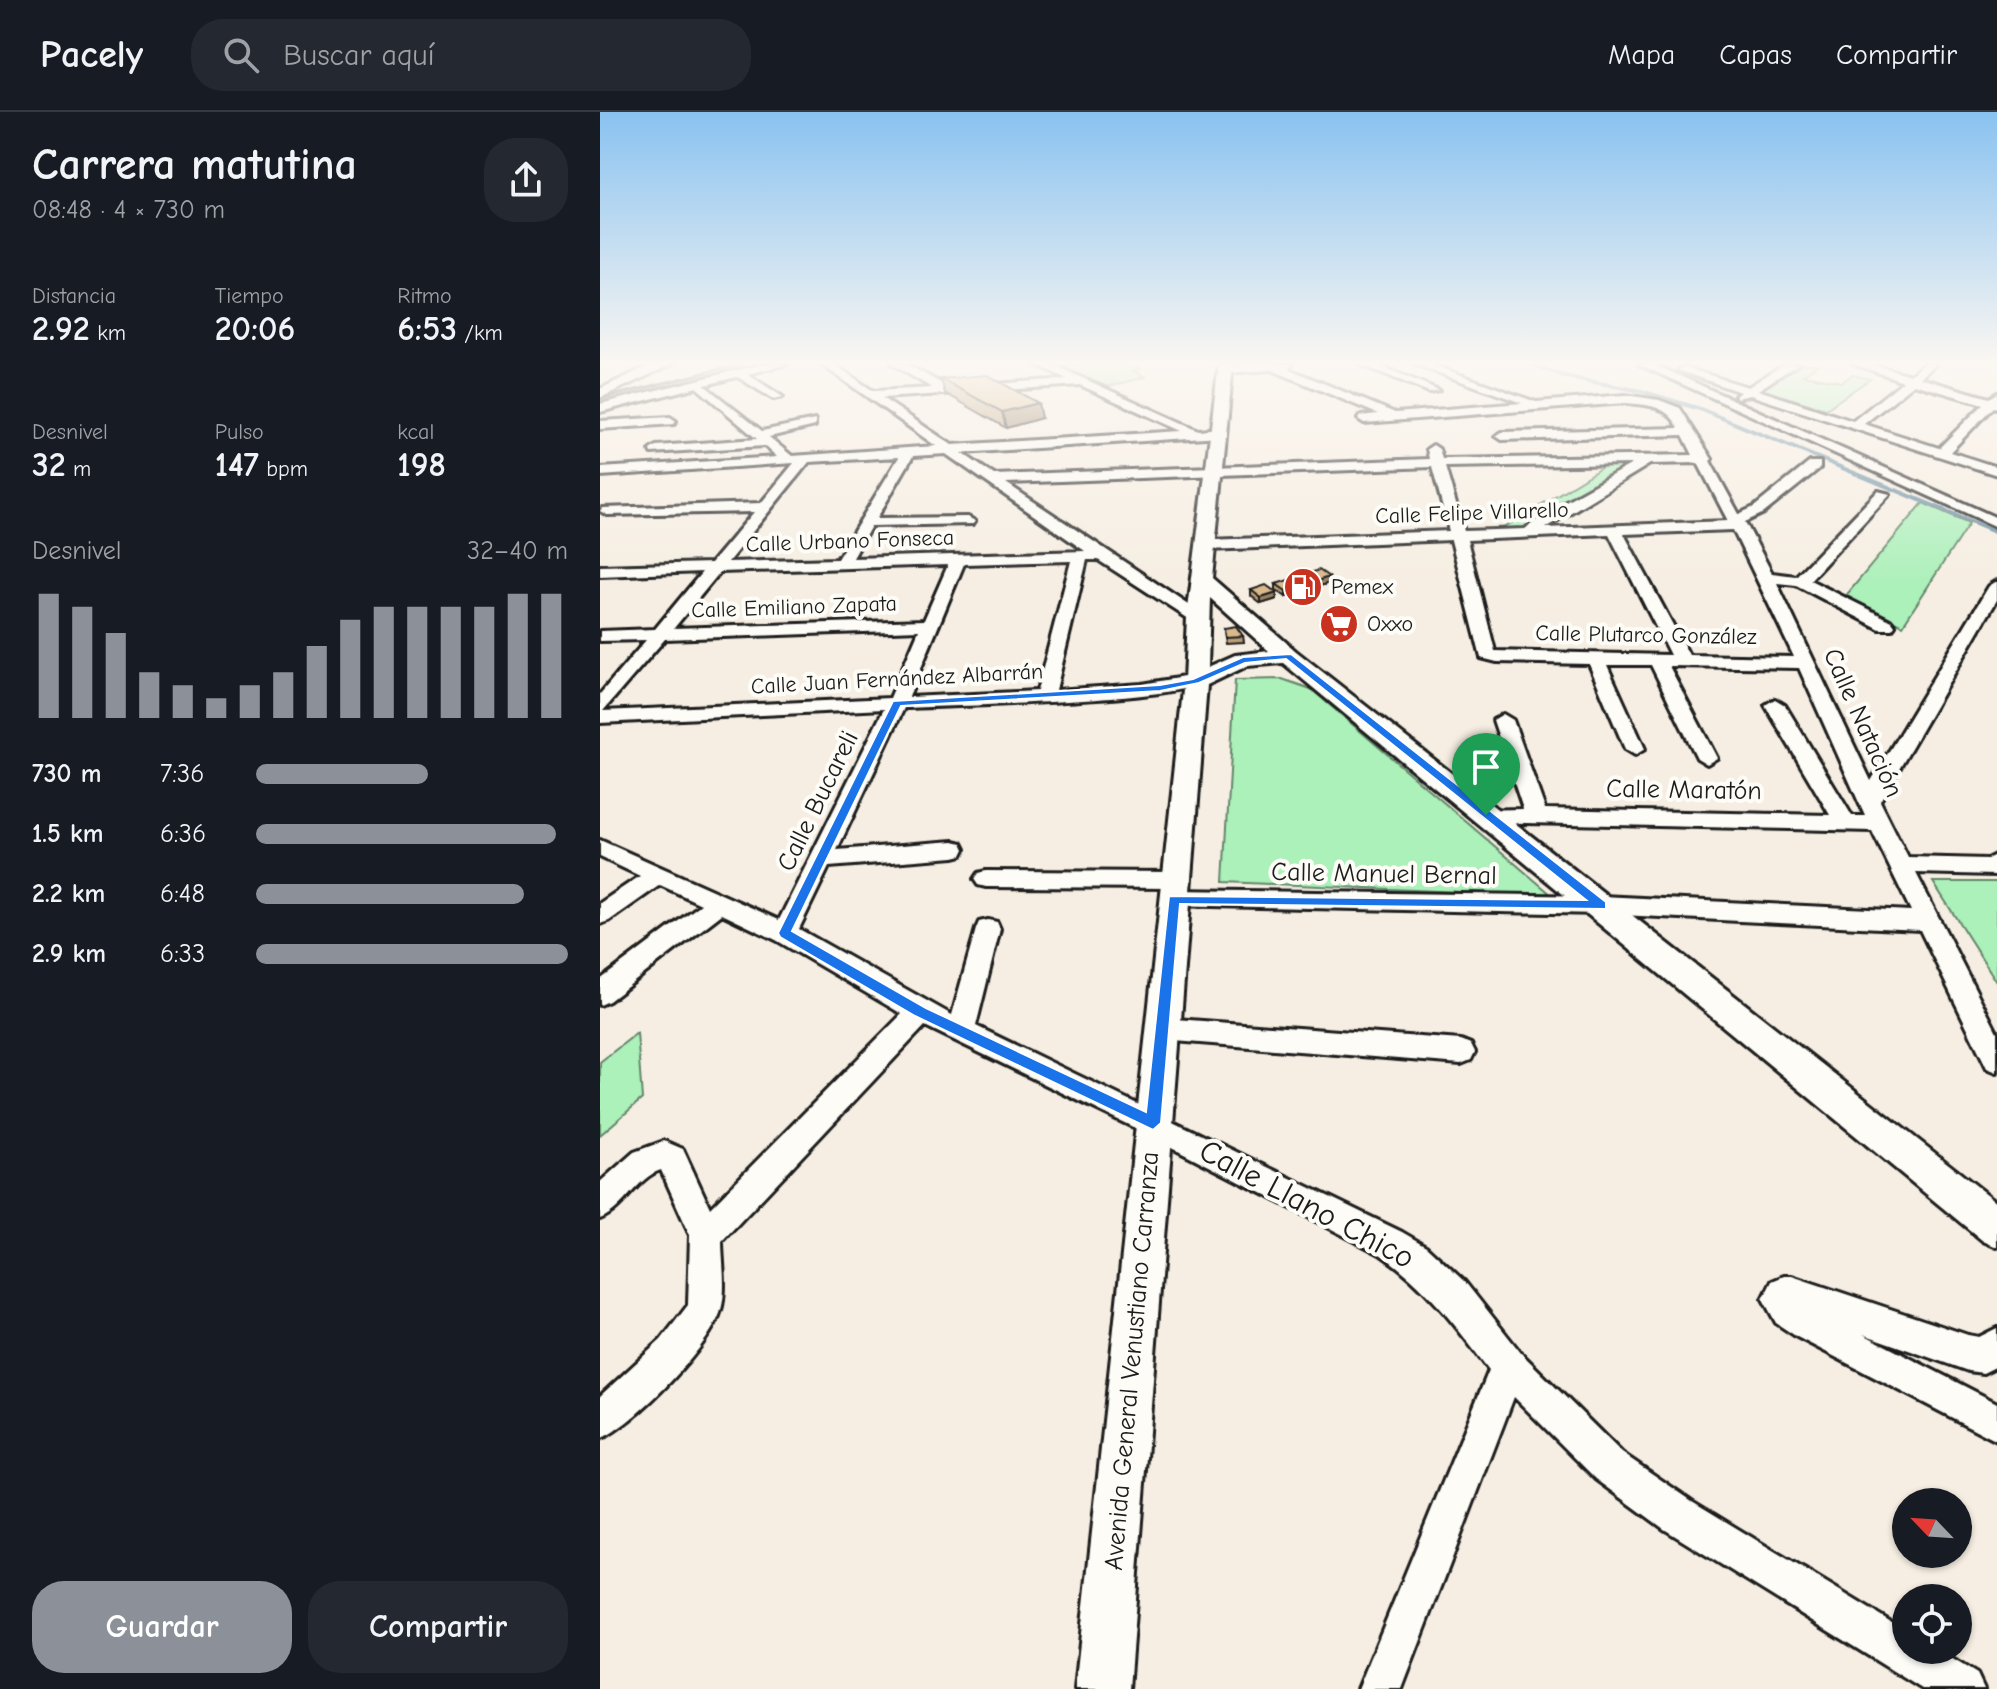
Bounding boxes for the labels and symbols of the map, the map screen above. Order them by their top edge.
street label: Calle Felipe Villarello [1375,497,1569,529]
street label: Calle Urbano Fonseca [745,524,955,558]
fuel station icon: Pemex [1282,566,1324,608]
place label: Pemex [1331,574,1394,600]
street label: Calle Emiliano Zapata [691,590,897,624]
supermarket icon: Oxxo [1318,603,1360,645]
place label: Oxxo [1367,611,1413,637]
street label: Calle Plutarco González [1535,620,1757,650]
street label: Calle Natación [1817,644,1909,802]
street label: Calle Juan Fernández Albarrán [750,658,1044,700]
street label: Calle Bucareli [771,726,865,876]
pin [1452,733,1520,815]
street label: Calle Maratón [1606,774,1762,806]
street label: Calle Manuel Bernal [1271,857,1497,891]
street label: Calle Llano Chico [1193,1132,1421,1276]
street label: Avenida General Venustiano Carranza [1099,1150,1165,1572]
north arrow [1892,1488,1972,1568]

